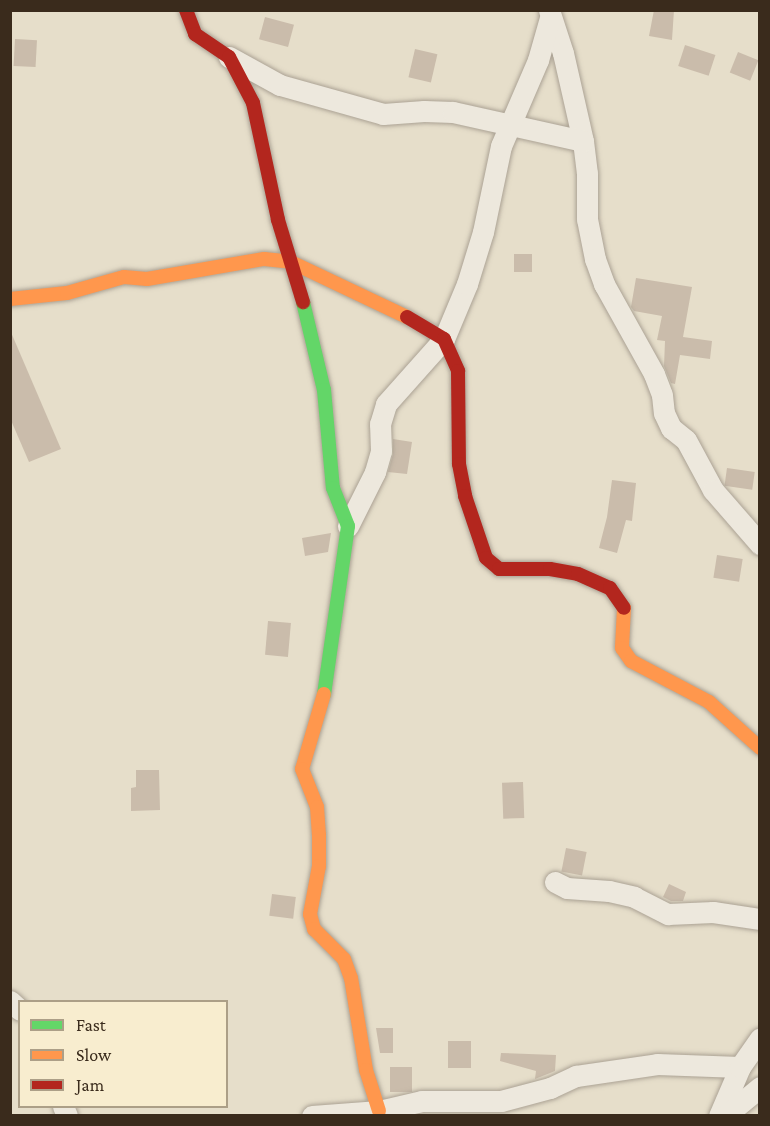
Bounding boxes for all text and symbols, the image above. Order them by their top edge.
legend [18,1000,228,1108]
text: Fast [76,1015,106,1035]
text: Slow [76,1045,111,1065]
text: Jam [76,1075,104,1095]

